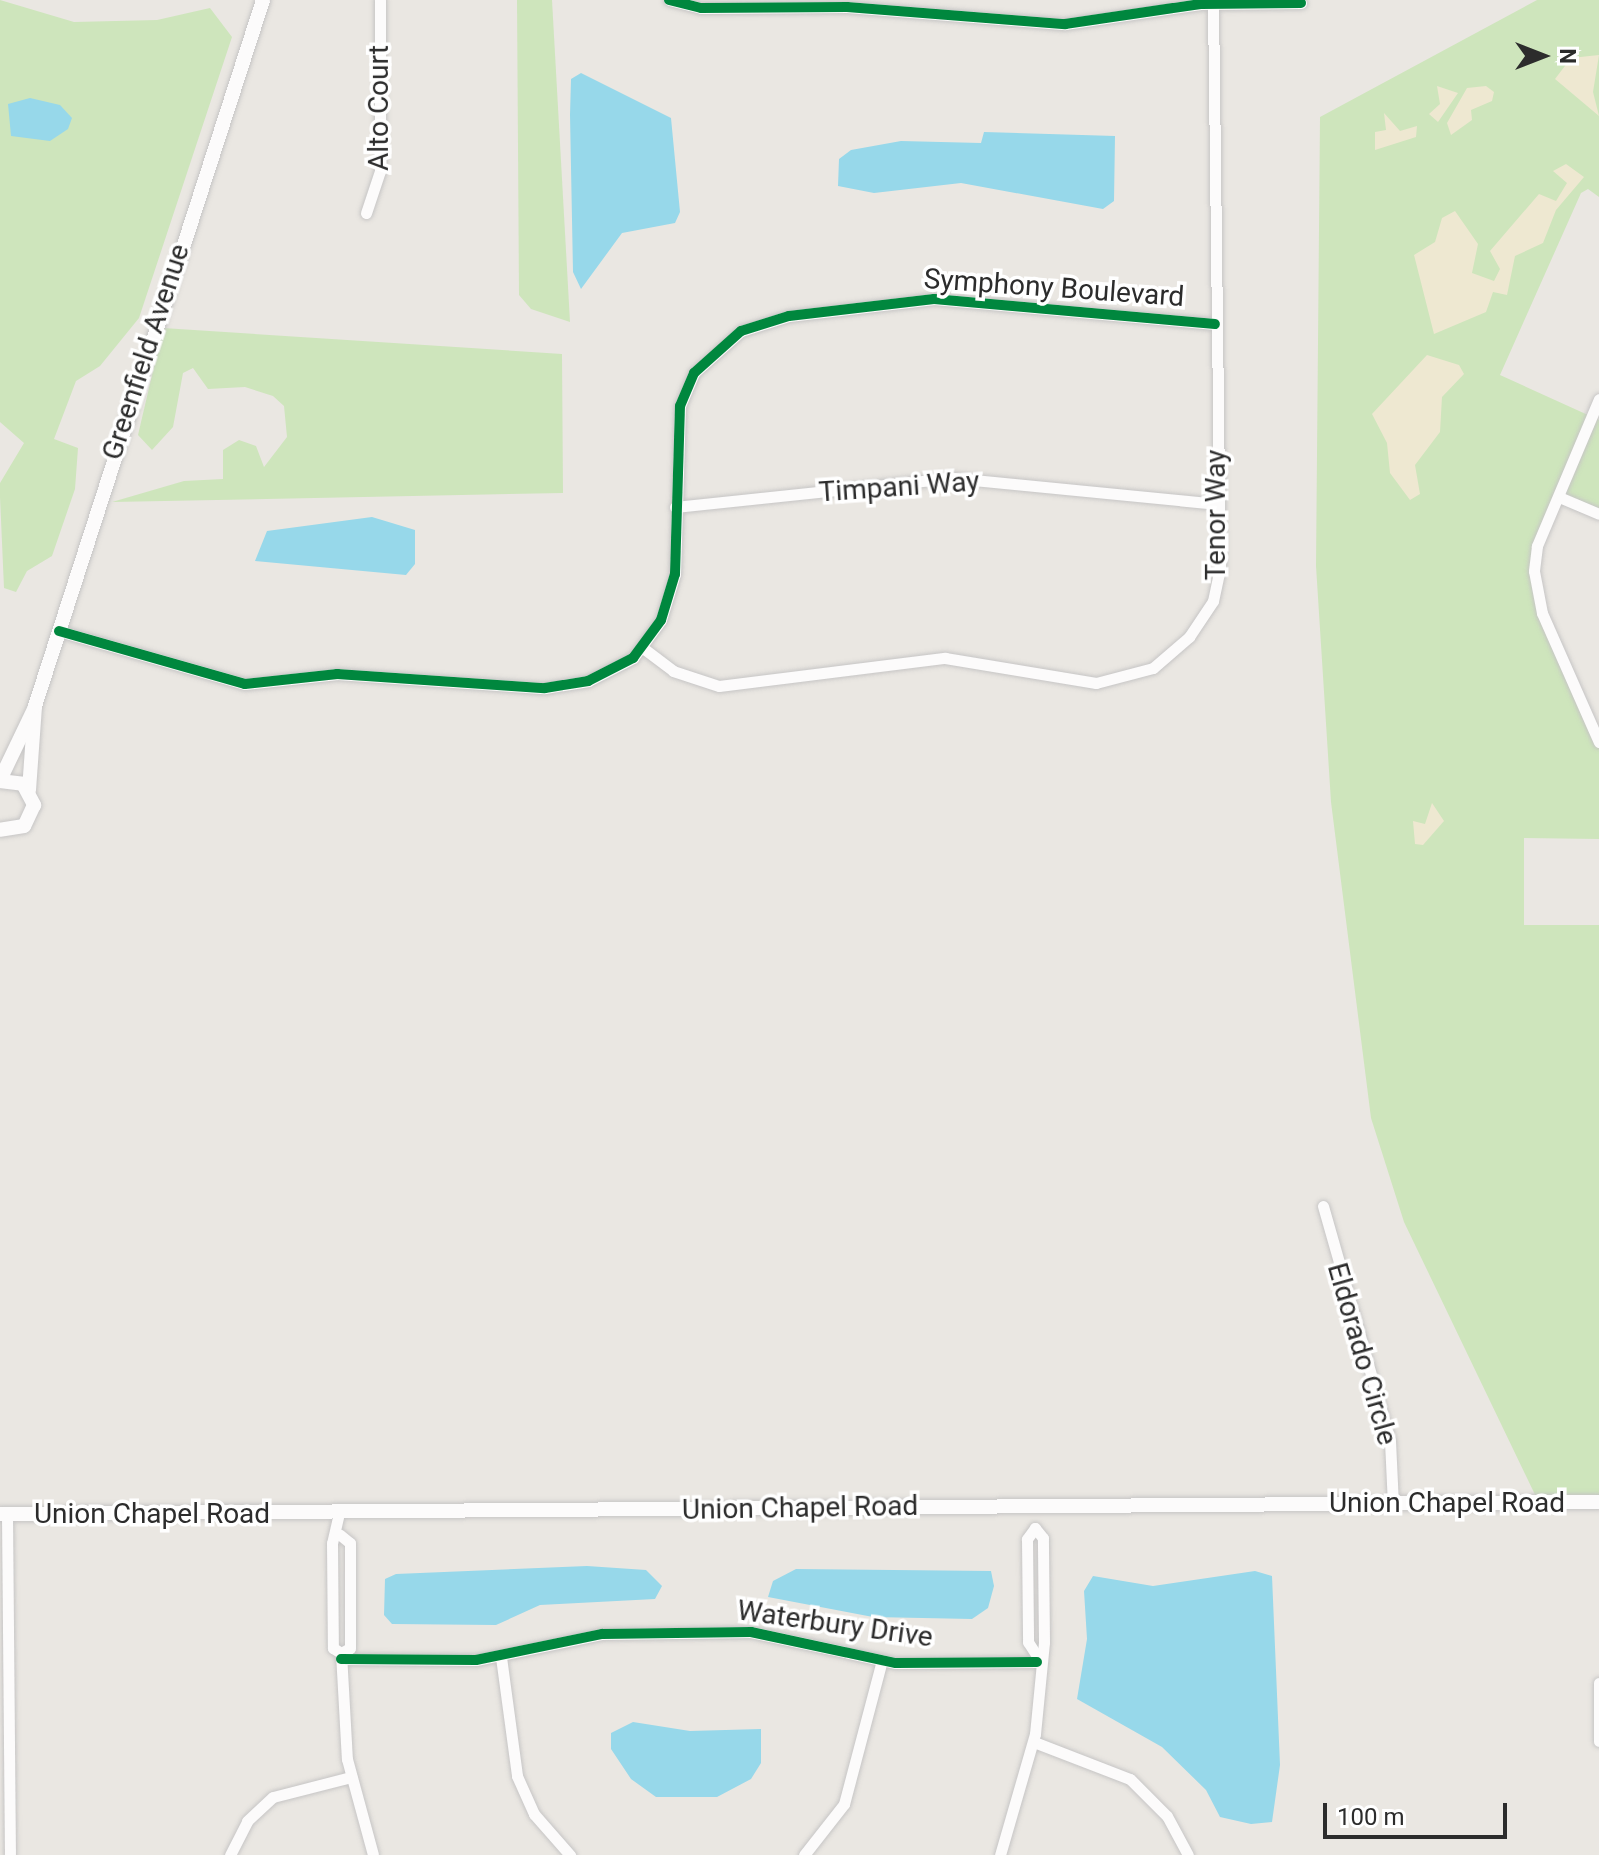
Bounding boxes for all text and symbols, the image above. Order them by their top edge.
north arrow [1503,16,1583,96]
street label: Alto Court [362,45,396,171]
text: N [1555,48,1580,64]
street label: Greenfield Avenue [95,240,197,464]
street label: Symphony Boulevard [923,262,1185,314]
street label: Tenor Way [1199,450,1233,580]
street label: Timpani Way [818,465,980,509]
street label: Eldorado Circle [1320,1259,1404,1449]
street label: Union Chapel Road [1329,1486,1565,1520]
street label: Union Chapel Road [682,1489,918,1527]
street label: Union Chapel Road [34,1497,270,1531]
street label: Waterbury Drive [735,1594,935,1654]
scale bar [1327,1787,1511,1837]
text: 100 m [1337,1803,1404,1831]

